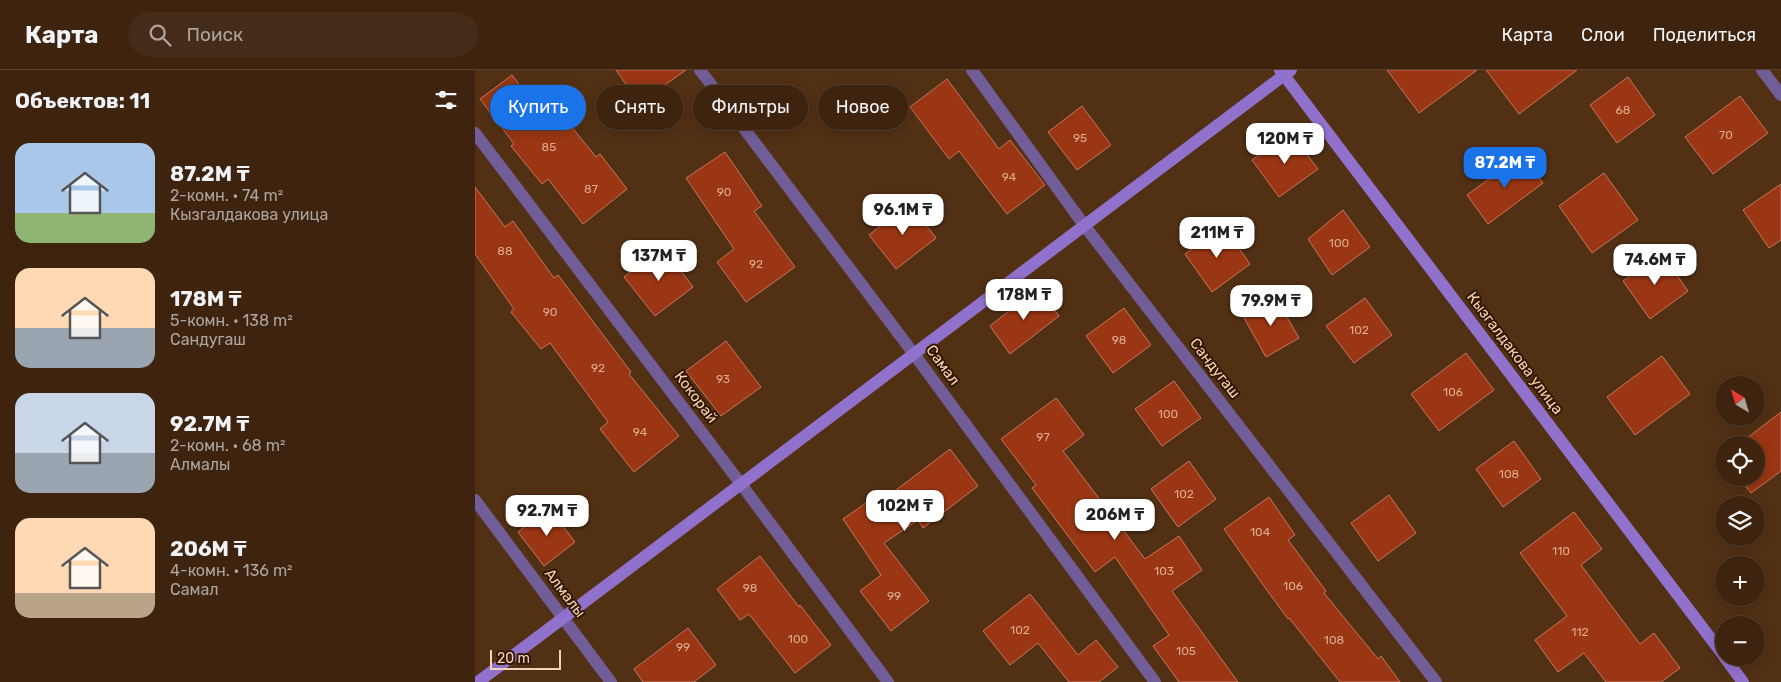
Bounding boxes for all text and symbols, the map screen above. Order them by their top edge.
search box [128,12,478,57]
text: Карта [25,21,98,49]
icon: search [146,21,174,49]
text: Поиск [186,23,243,46]
text: Карта [1502,24,1553,46]
text: Слои [1581,24,1625,46]
text: Поделиться [1653,24,1756,46]
chip: Купить [490,85,586,130]
chip: Снять [596,85,683,130]
chip: Фильтры [693,85,808,130]
chip: Новое [818,85,908,130]
icon: filters [432,86,460,114]
text: Объектов: 11 [15,88,150,113]
house number: 68 [1616,103,1630,117]
pin: 120M ₸ [1244,122,1326,165]
house number: 70 [1719,128,1733,142]
text: 120M ₸ [1257,129,1313,148]
house number: 95 [1073,131,1087,145]
house number: 85 [542,140,556,154]
pin: 87.2M ₸ [1459,146,1551,189]
text: 87.2M ₸ [1475,153,1535,172]
text: 87.2M ₸ [170,161,250,186]
icon: home [55,163,115,223]
house number: 94 [1002,170,1017,184]
house number: 87 [584,182,598,196]
house number: 90 [717,185,731,199]
text: 2-комн. · 74 m² [170,186,283,205]
pin: 96.1M ₸ [857,194,949,236]
text: 96.1M ₸ [874,200,932,219]
text: Кызгалдакова улица [170,205,328,224]
pin: 211M ₸ [1176,216,1258,259]
text: 211M ₸ [1190,223,1244,242]
house number: 100 [1329,236,1349,250]
pin: 137M ₸ [618,240,700,282]
house number: 88 [497,244,513,258]
pin: 74.6M ₸ [1609,244,1701,286]
text: 137M ₸ [632,246,686,265]
text: 74.6M ₸ [1624,250,1686,269]
house number: 92 [749,257,763,271]
pin: 178M ₸ [983,278,1065,321]
pin: 79.9M ₸ [1225,284,1317,327]
text: 178M ₸ [997,285,1051,304]
text: 178M ₸ [170,286,242,311]
icon: home [55,288,115,348]
street label: Кызгалдакова улица [1463,288,1567,418]
text: 79.9M ₸ [1241,291,1301,310]
house number: 90 [543,305,557,319]
text: 5-комн. · 138 m² [170,311,293,330]
house number: 102 [1349,323,1369,337]
text: Сандугаш [170,330,246,349]
house number: 98 [1112,333,1126,347]
street label: Сандугаш [1186,334,1244,402]
street label: Самал [922,341,964,389]
house number: 92 [591,361,605,375]
street label: Кокорай [671,367,721,427]
house number: 93 [716,372,730,386]
north arrow [1715,376,1765,426]
map controls [1715,376,1765,666]
house number: 106 [1443,385,1463,399]
house number: 100 [1158,407,1178,421]
text: 92.7M ₸ [170,411,250,436]
icon: home [55,413,115,473]
house number: 94 [633,425,648,439]
house number: 97 [1036,430,1050,444]
text: 2-комн. · 68 m² [170,436,285,455]
button: locate [1715,436,1765,486]
text: Алмалы [170,455,230,474]
house number: 108 [1499,467,1519,481]
house number: 102 [1174,487,1194,501]
pin: 102M ₸ [864,490,946,532]
pin: 92.7M ₸ [501,494,593,537]
text: 102M ₸ [877,496,933,515]
button: layers [1715,496,1765,546]
pin: 206M ₸ [1074,498,1156,541]
text: 92.7M ₸ [517,501,577,520]
text: 206M ₸ [1086,505,1144,524]
house number: 104 [1250,525,1271,539]
text: 206M ₸ [170,536,247,561]
icon: home [55,538,115,598]
house number: 110 [1552,544,1570,558]
button: + [1715,556,1765,606]
text: 4-комн. · 136 m² [170,561,293,580]
house number: 103 [1154,564,1174,578]
street label: Алмалы [541,565,589,621]
house number: 106 [1283,579,1303,593]
text: Самал [170,580,219,599]
house number: 98 [743,581,757,595]
house number: 99 [887,589,901,603]
button: − [1715,616,1765,666]
house number: 102 [1010,623,1030,637]
house number: 112 [1571,625,1589,639]
house number: 100 [788,632,808,646]
house number: 108 [1324,633,1344,647]
house number: 99 [676,640,690,654]
house number: 105 [1176,644,1196,658]
scale bar [490,647,561,670]
text: 20 m [497,650,530,667]

